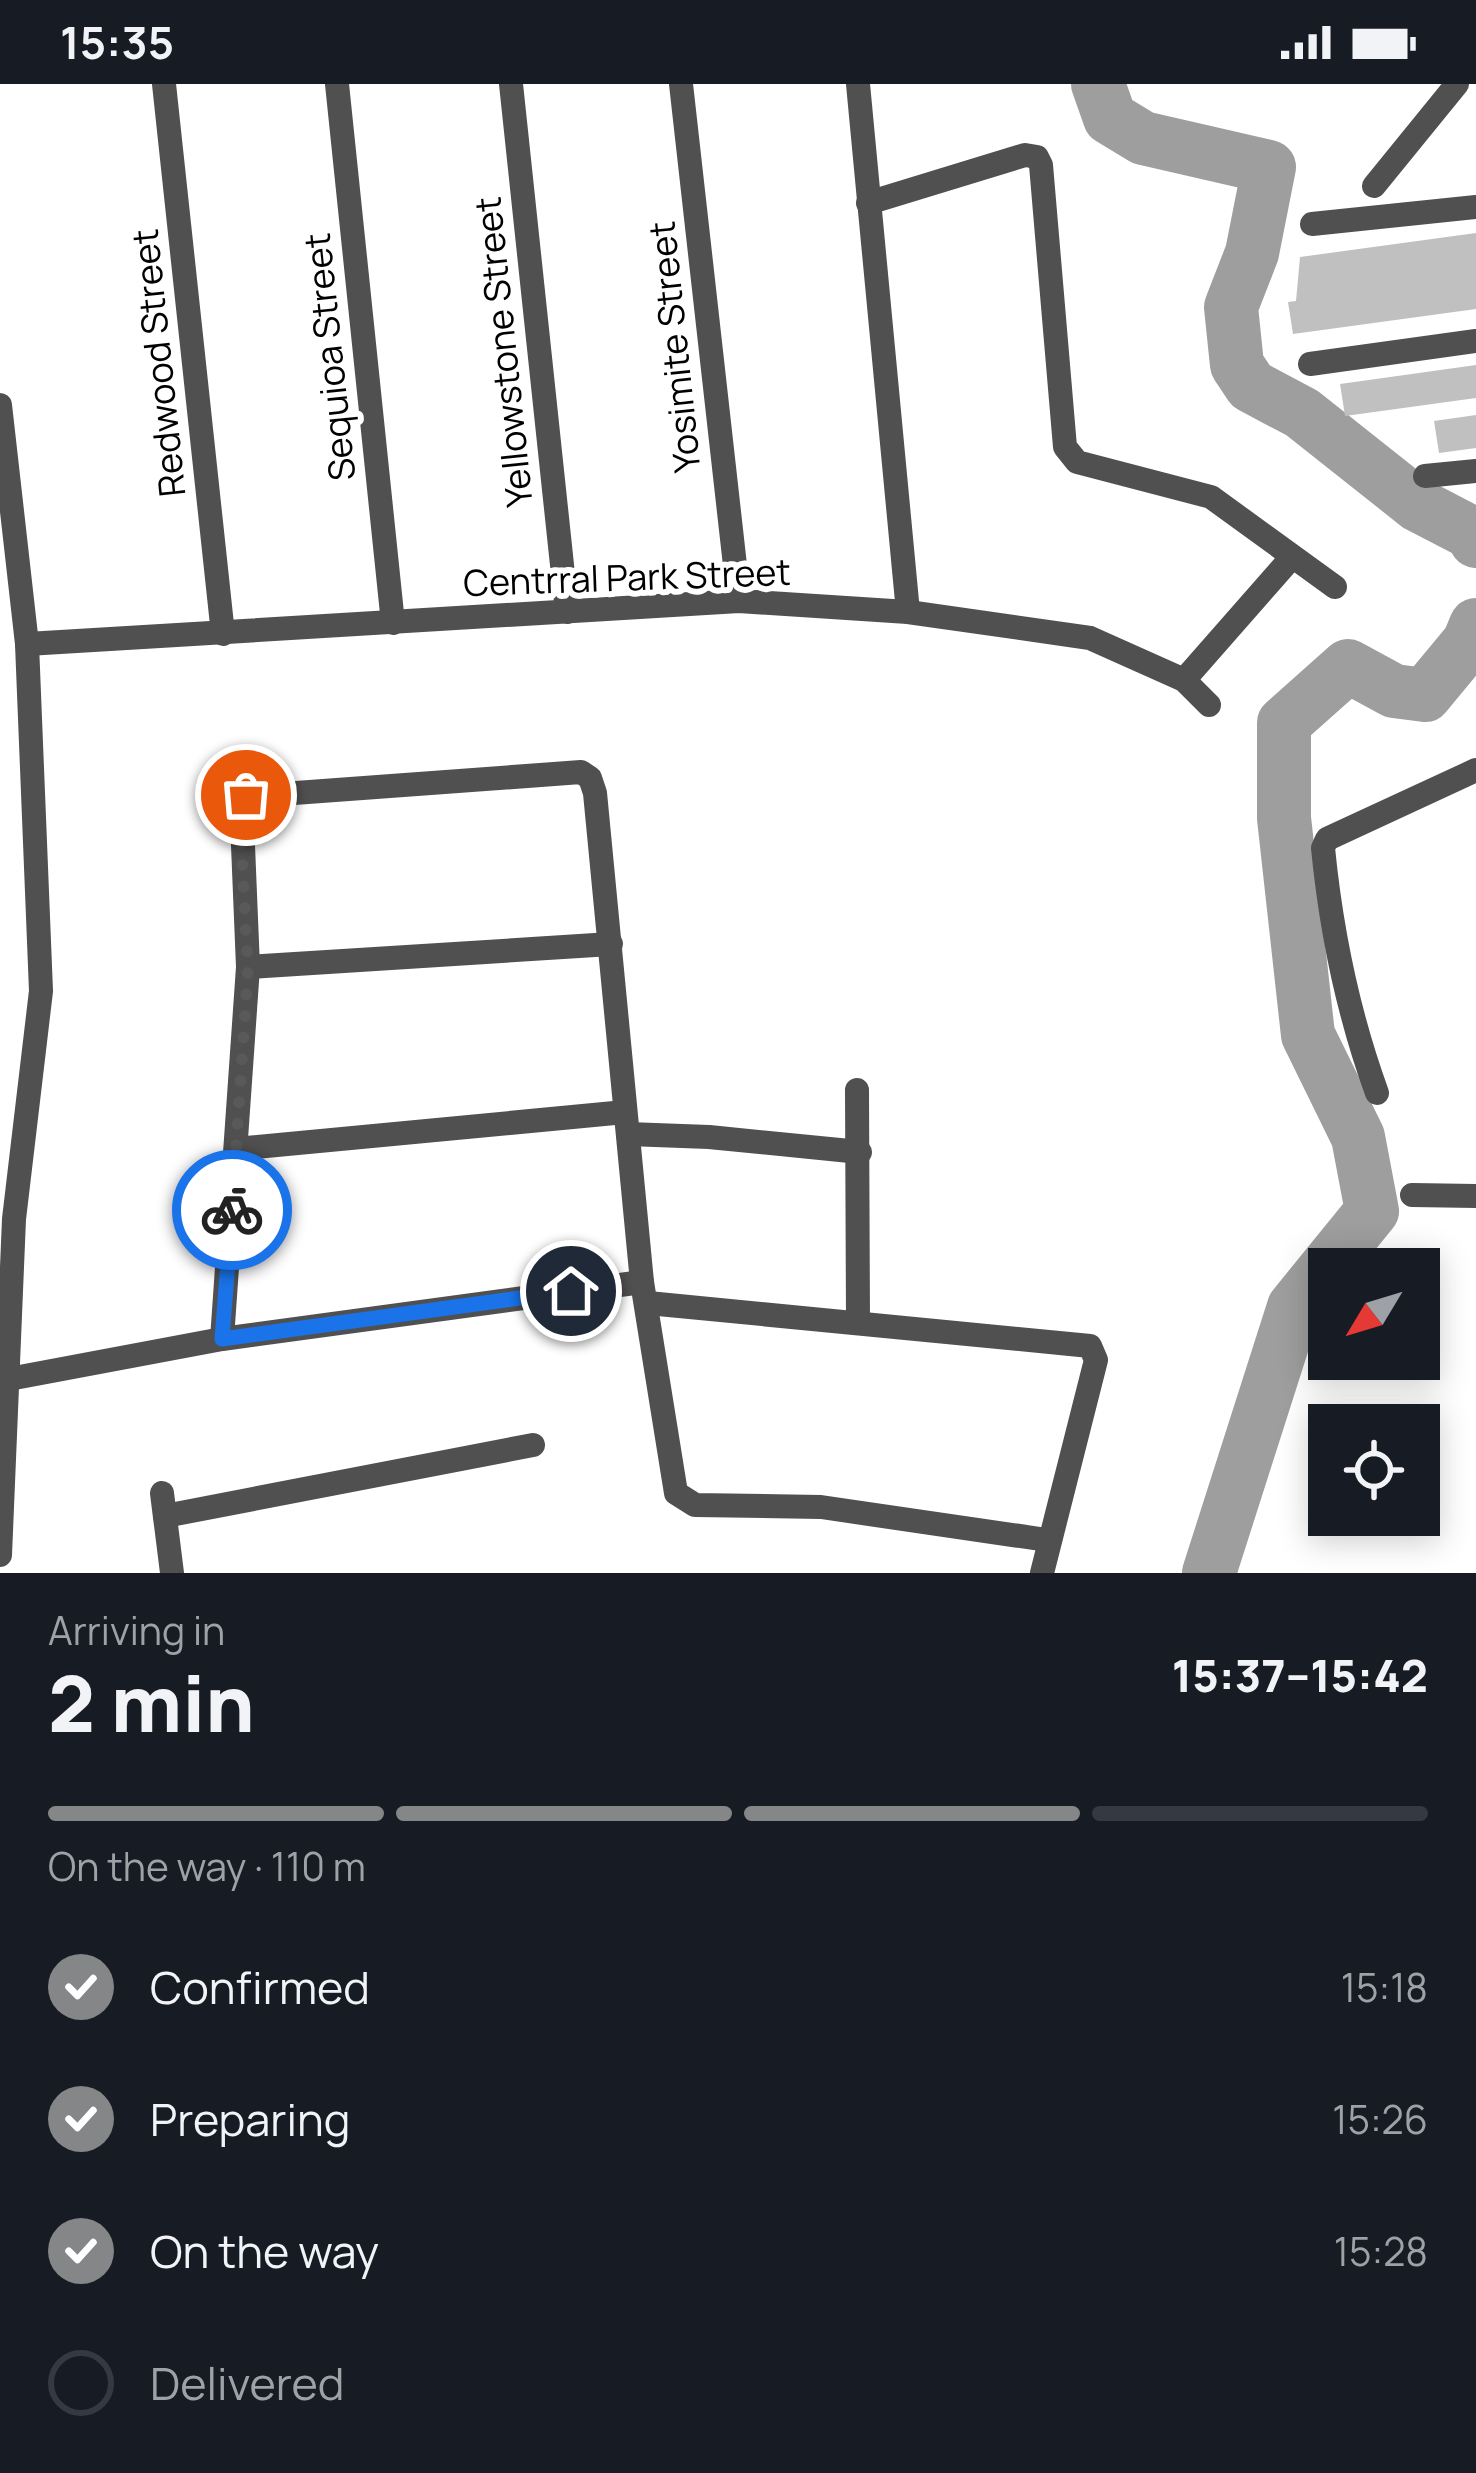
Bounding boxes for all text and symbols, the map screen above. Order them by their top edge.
text: 15:35 [60,11,174,73]
street label: Yellowstone Street [462,194,544,510]
street label: Yosimite Street [636,219,712,475]
street label: Redwood Street [120,227,196,499]
street label: Sequioa Street [292,231,366,483]
street label: Centrral Park Street [462,547,792,607]
pin [195,744,297,846]
icon: bag [213,762,279,828]
courier [172,1150,292,1270]
icon: bike [199,1177,265,1243]
pin [520,1240,622,1342]
north arrow [1308,1248,1440,1380]
map controls [1308,1248,1440,1536]
icon: home [538,1258,604,1324]
button: locate [1308,1404,1440,1536]
text: Arriving in [48,1603,225,1657]
text: 15:37–15:42 [1172,1644,1428,1706]
text: 2 min [48,1649,255,1755]
text: On the way · 110 m [48,1839,366,1893]
icon: check [48,1954,114,2020]
text: Confirmed [150,1956,370,2018]
text: 15:18 [1341,1960,1428,2014]
icon: check [48,2086,114,2152]
text: Preparing [150,2088,350,2150]
text: 15:26 [1332,2092,1428,2146]
icon: check [48,2218,114,2284]
text: On the way [150,2220,379,2282]
text: 15:28 [1334,2224,1428,2278]
text: Delivered [150,2352,345,2414]

